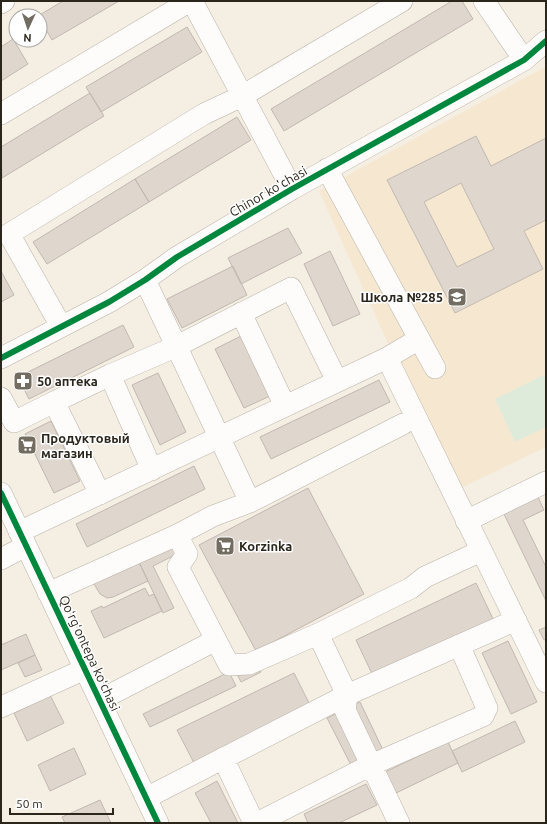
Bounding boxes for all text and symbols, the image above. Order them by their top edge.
north arrow [8,8,48,48]
text: N [23,32,32,44]
street label: Chinor ko'chasi [227,163,309,219]
school or university icon: Школа №285 [446,286,468,308]
place label: Школа №285 [360,290,443,304]
pharmacy icon: 50 аптека [12,370,34,392]
place label: 50 аптека [37,374,98,388]
place label: Продуктовый магазин [41,431,130,460]
supermarket icon: Продуктовый магазин [16,434,38,456]
supermarket icon: Korzinka [214,535,236,557]
place label: Korzinka [239,539,292,553]
street label: Qoʻrgʻontepa koʻchasi [56,593,123,714]
scale bar [10,790,113,816]
text: 50 m [16,797,43,810]

